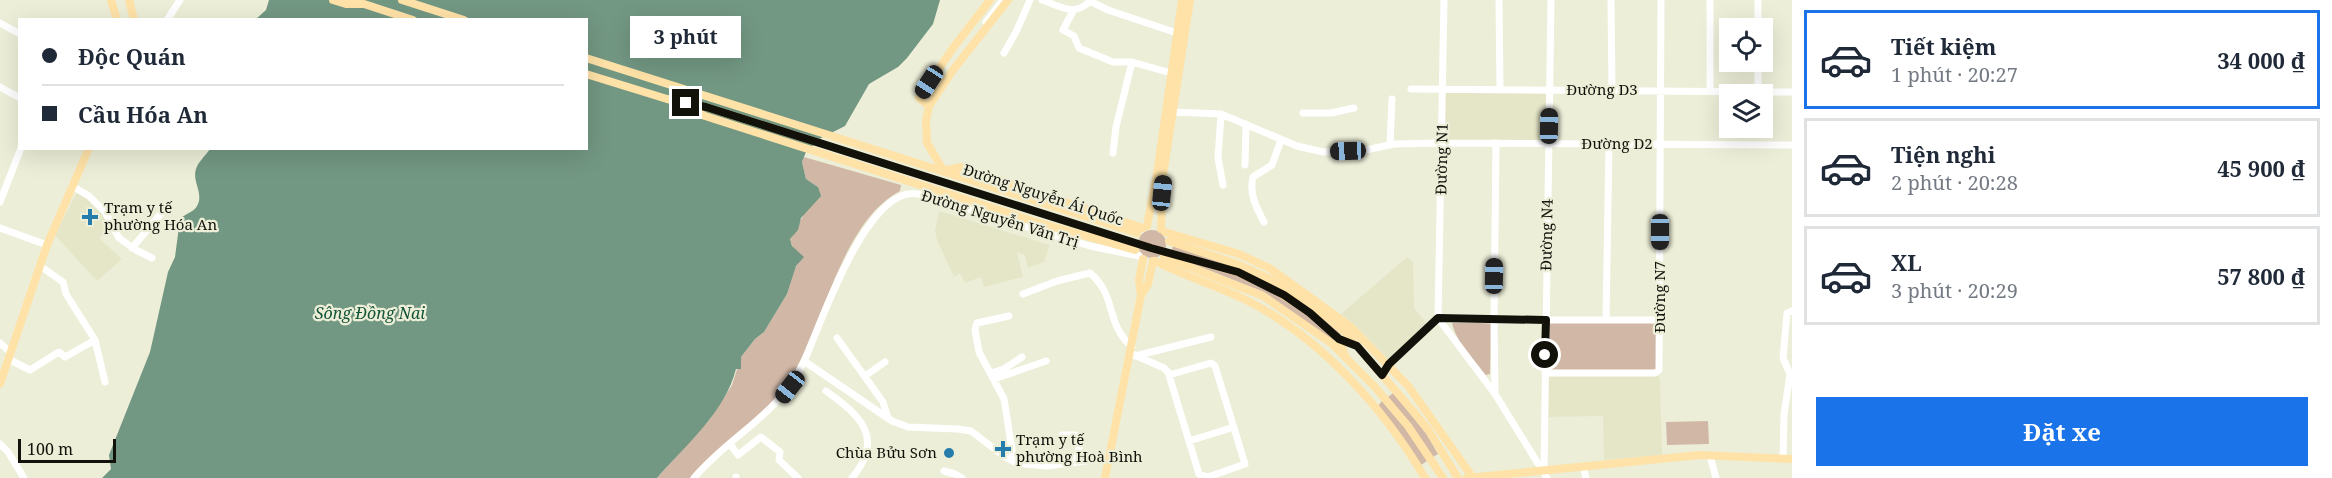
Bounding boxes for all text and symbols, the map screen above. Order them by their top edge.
callout: 3 phút [630,16,742,58]
map controls [1719,18,1773,138]
button: locate [1719,18,1773,72]
text: 3 phút [653,23,718,50]
text: Tiết kiệm [1891,31,1996,61]
icon: car [1819,33,1873,87]
text: Độc Quán [78,41,186,71]
text: 34 000 ₫ [2217,45,2305,75]
text: 1 phút · 20:27 [1891,61,2018,88]
car [912,62,946,102]
street label: Đường D3 [1566,79,1638,99]
button: layers [1719,84,1773,138]
route end [672,89,699,116]
text: Cầu Hóa An [78,99,208,129]
car [1540,108,1558,144]
street label: Đường N1 [1430,123,1452,195]
street label: Đường D2 [1581,133,1653,153]
text: Tiện nghi [1891,139,1996,169]
car [1330,141,1366,161]
icon: car [1819,141,1873,195]
text: 45 900 ₫ [2217,153,2305,183]
street label: Đường Nguyễn Ái Quốc [961,159,1126,229]
text: 2 phút · 20:28 [1891,169,2018,196]
car [1151,174,1173,212]
street label: Đường Nguyễn Văn Trị [919,185,1082,252]
place label: Trạm y tế phường Hóa An [104,197,217,234]
street label: Đường N4 [1535,198,1557,271]
marker: Trạm y tế phường Hóa An [81,208,99,226]
car [1651,214,1669,250]
text: XL [1891,247,1922,277]
icon: car [1819,249,1873,303]
car [1485,258,1503,294]
street label: Đường N7 [1649,261,1669,333]
text: 57 800 ₫ [2217,261,2305,291]
text: 3 phút · 20:29 [1891,277,2018,304]
water label: Sông Đồng Nai [315,302,425,324]
route start [1531,341,1558,368]
car [772,367,808,407]
button: Đặt xe [1816,397,2308,466]
place label: Trạm y tế phường Hoà Bình [1016,429,1143,466]
scale bar [18,436,116,464]
text: 100 m [27,438,73,460]
marker: Trạm y tế phường Hoà Bình [994,440,1012,458]
place label: Chùa Bửu Sơn [836,442,937,462]
marker: Chùa Bửu Sơn [942,446,956,460]

